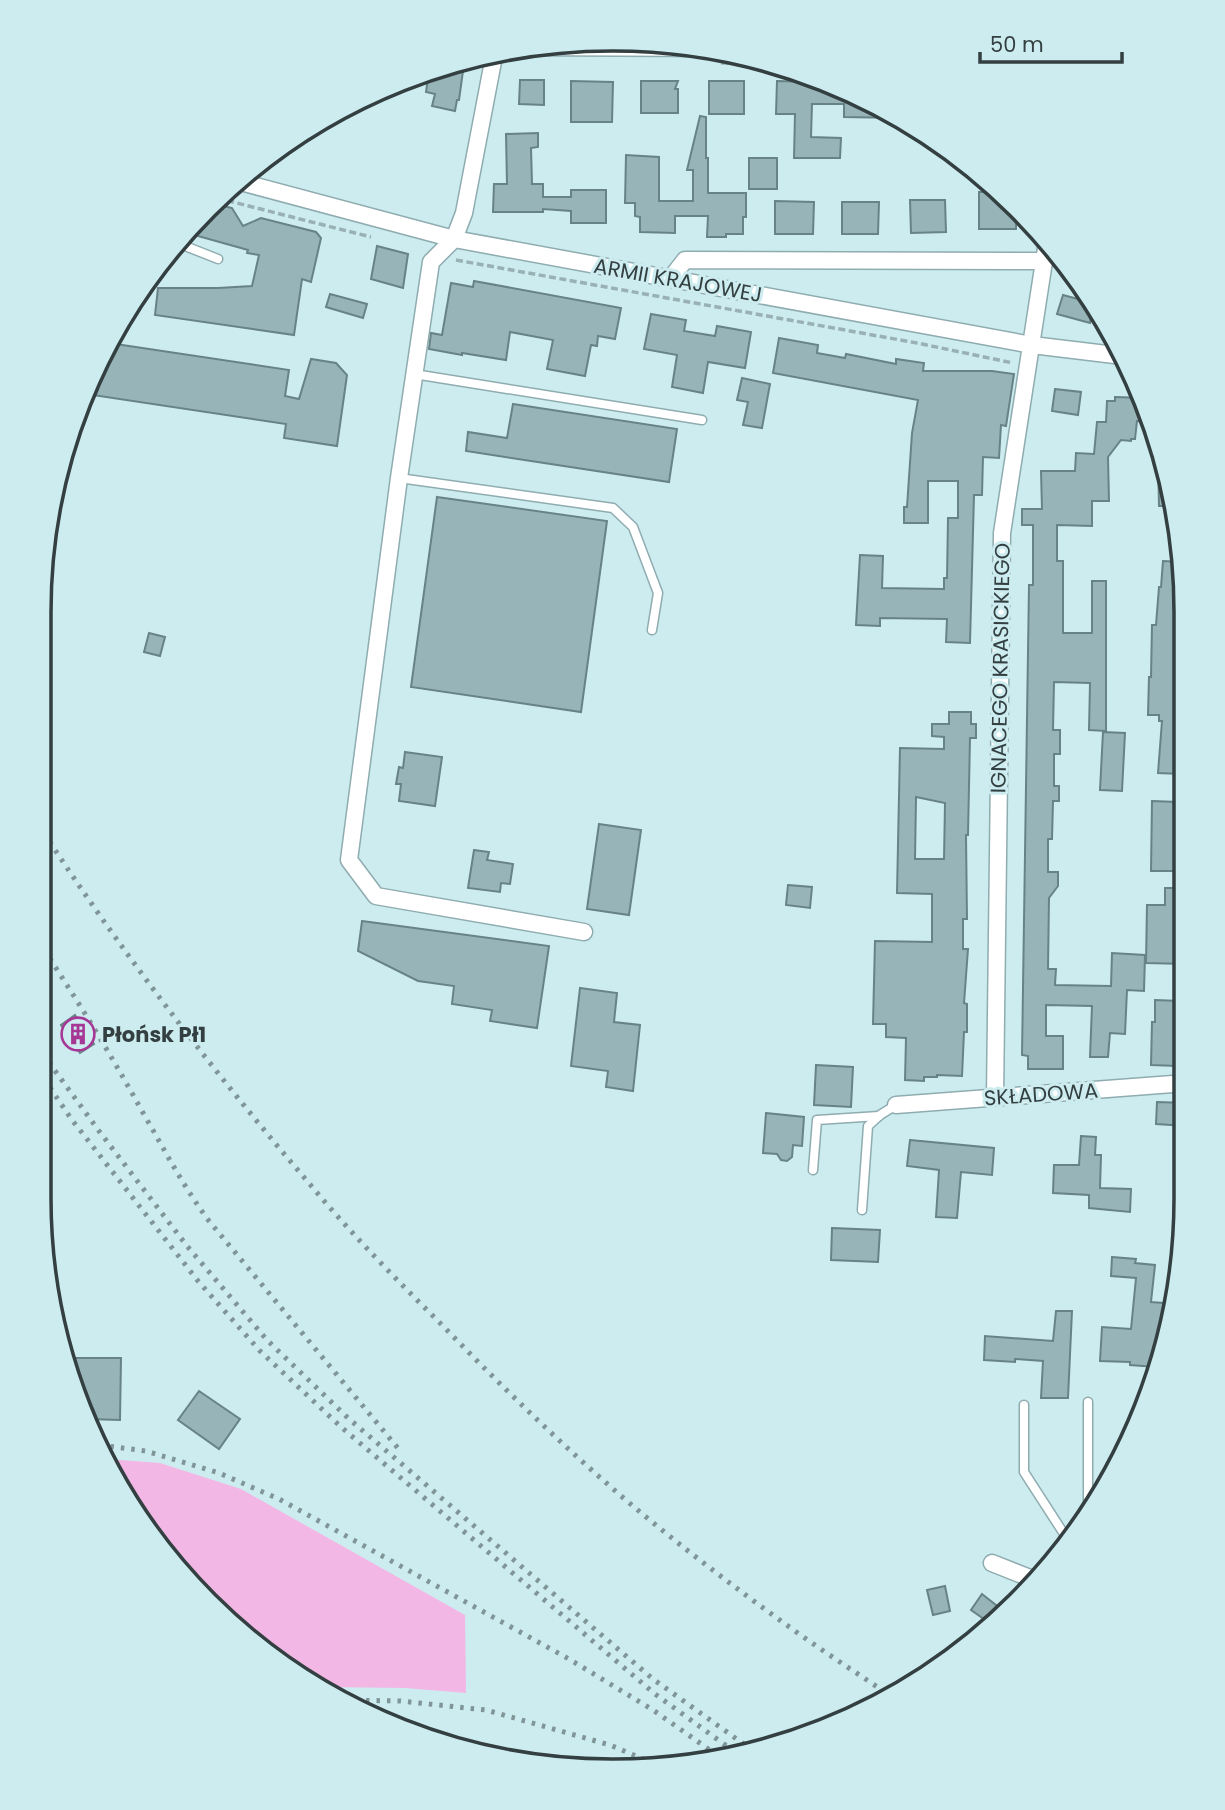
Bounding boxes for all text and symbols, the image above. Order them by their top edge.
scale bar [980,21,1122,65]
text: 50 m [990,30,1044,59]
street label: ARMII KRAJOWEJ [592,251,764,309]
street label: IGNACEGO KRASICKIEGO [983,543,1017,793]
building icon: Płońsk Pł1 [59,1015,97,1053]
place label: Płońsk Pł1 [102,1020,206,1049]
street label: SKŁADOWA [983,1076,1099,1112]

